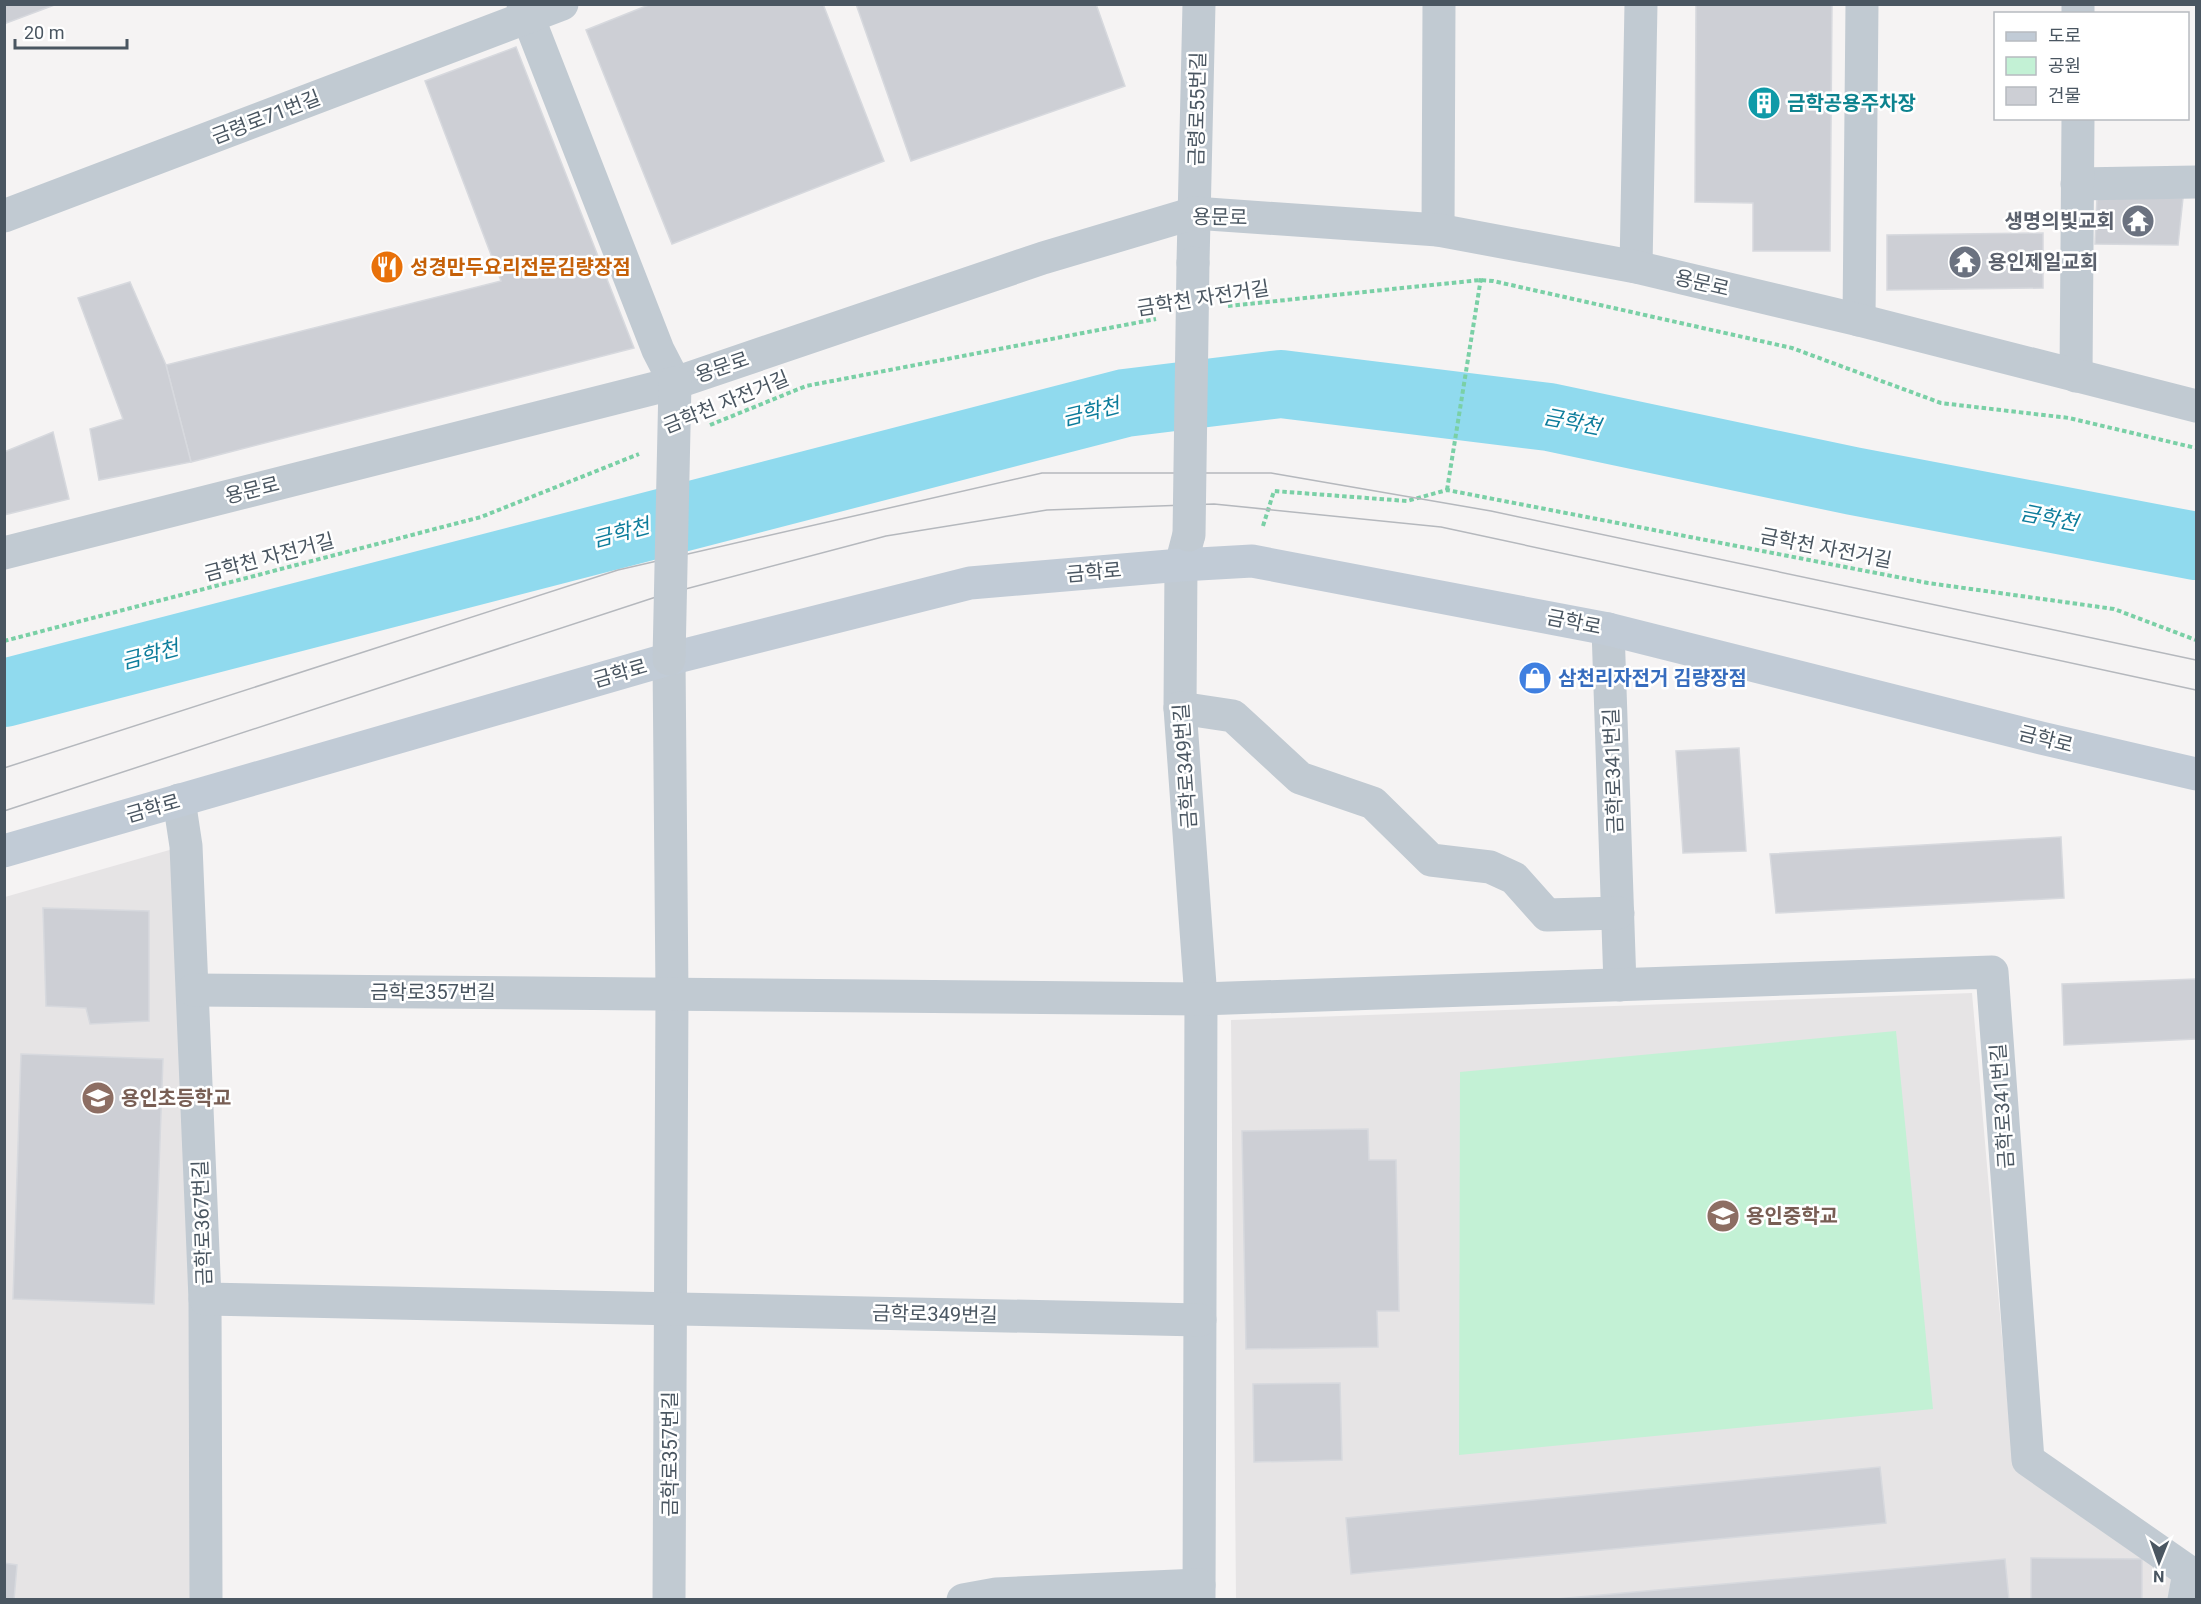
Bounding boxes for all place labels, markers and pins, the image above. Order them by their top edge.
building icon: 금학공용주차장 [1746,85,1782,121]
place label: 금학공용주차장 [1787,91,1916,115]
temple icon: 생명의빛교회 [2120,203,2156,239]
place label: 생명의빛교회 [2005,209,2115,233]
temple icon: 용인제일교회 [1947,244,1983,280]
restaurant icon: 성경만두요리전문김량장점 [369,249,405,285]
place label: 용인제일교회 [1988,250,2098,274]
place label: 성경만두요리전문김량장점 [410,255,631,279]
shop icon: 삼천리자전거 김량장점 [1517,660,1553,696]
place label: 삼천리자전거 김량장점 [1558,666,1747,690]
school or university icon: 용인초등학교 [80,1080,116,1116]
place label: 용인초등학교 [121,1086,231,1110]
school or university icon: 용인중학교 [1705,1198,1741,1234]
place label: 용인중학교 [1746,1204,1838,1228]

